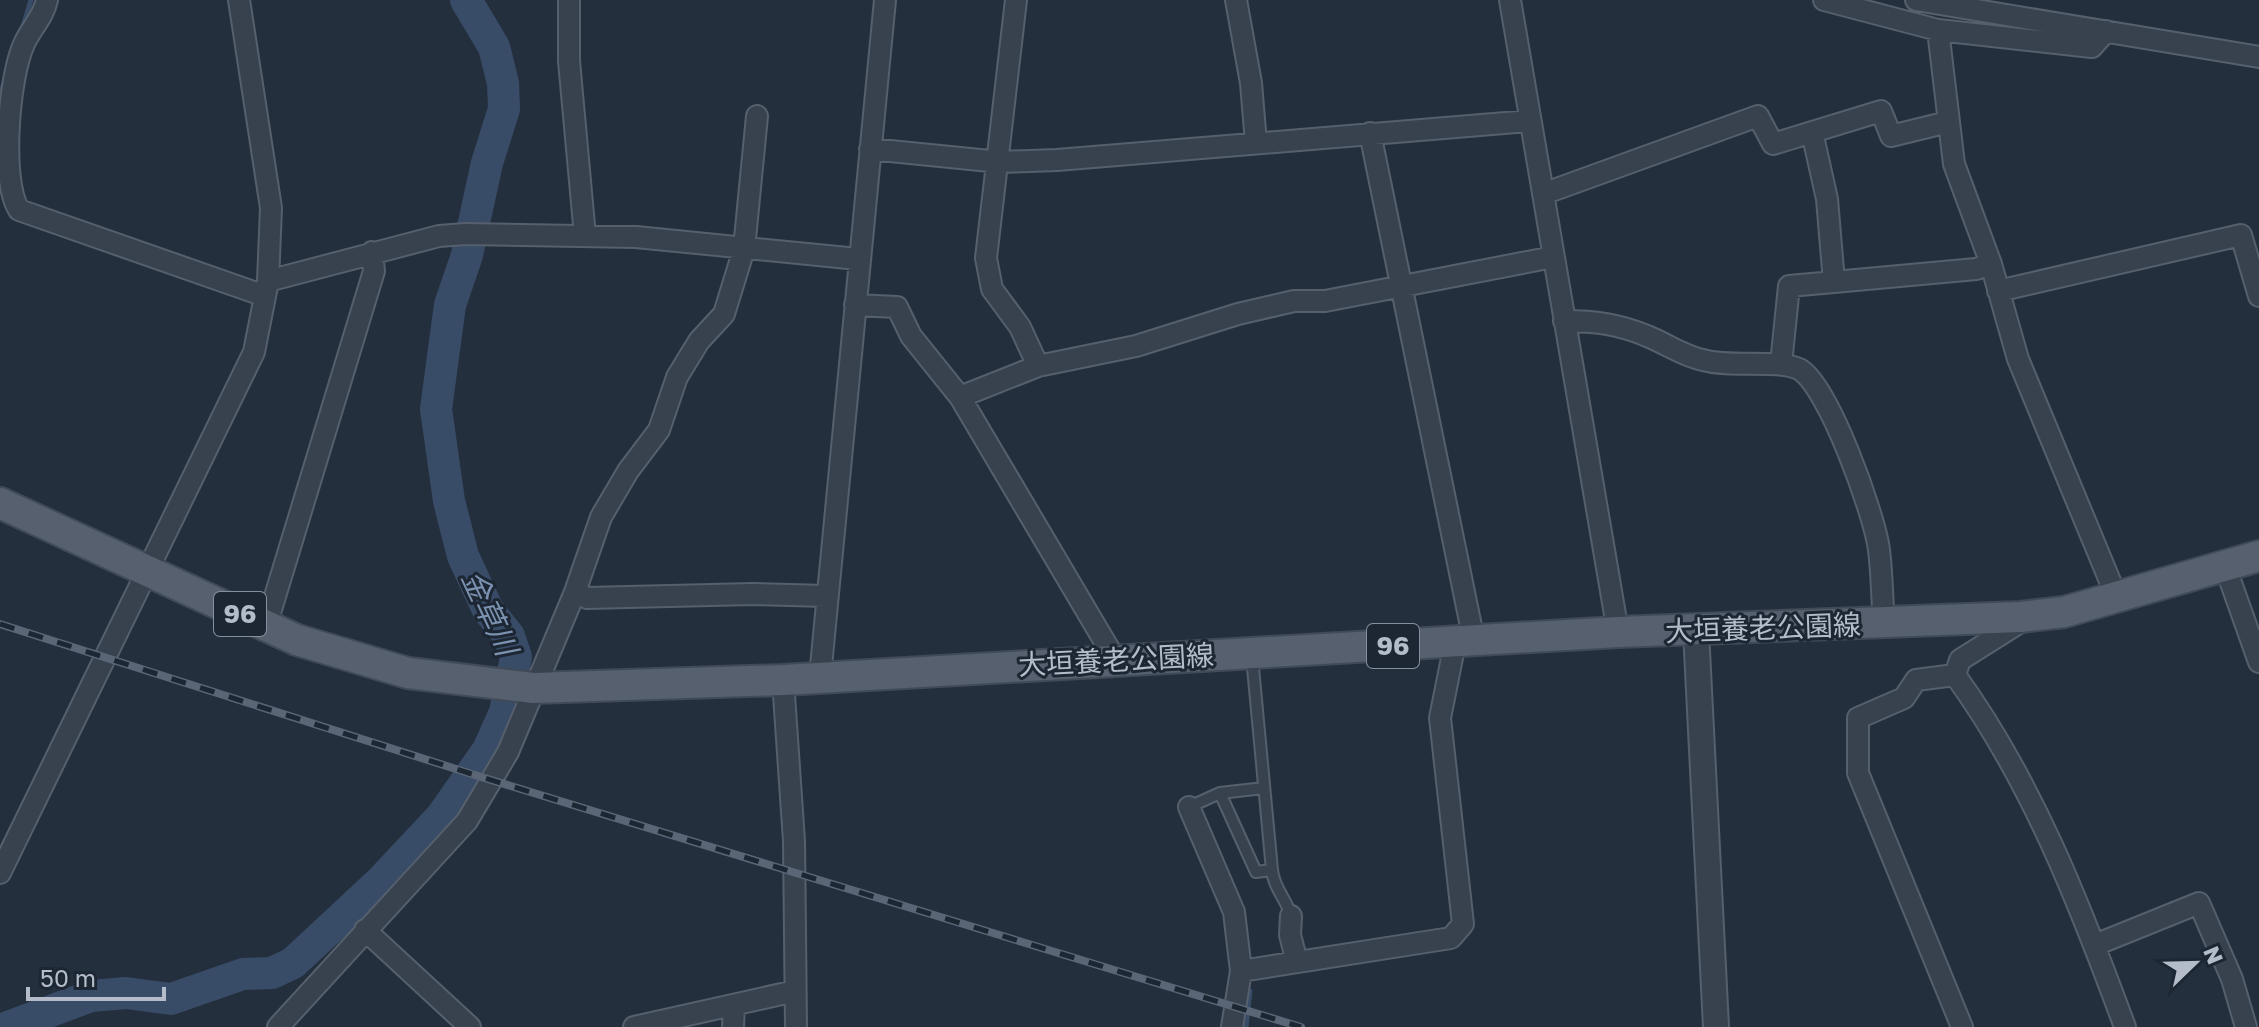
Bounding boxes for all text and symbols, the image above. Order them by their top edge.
water label: 金草川 [455,564,527,664]
road number: 96 [214,592,266,636]
street label: 大垣養老公園線 [1664,608,1862,647]
road number: 96 [1367,624,1419,668]
street label: 大垣養老公園線 [1017,638,1215,681]
north arrow [2155,923,2235,1003]
text: N [2198,942,2230,968]
scale bar [28,951,164,1001]
text: 50 m [40,963,96,992]

